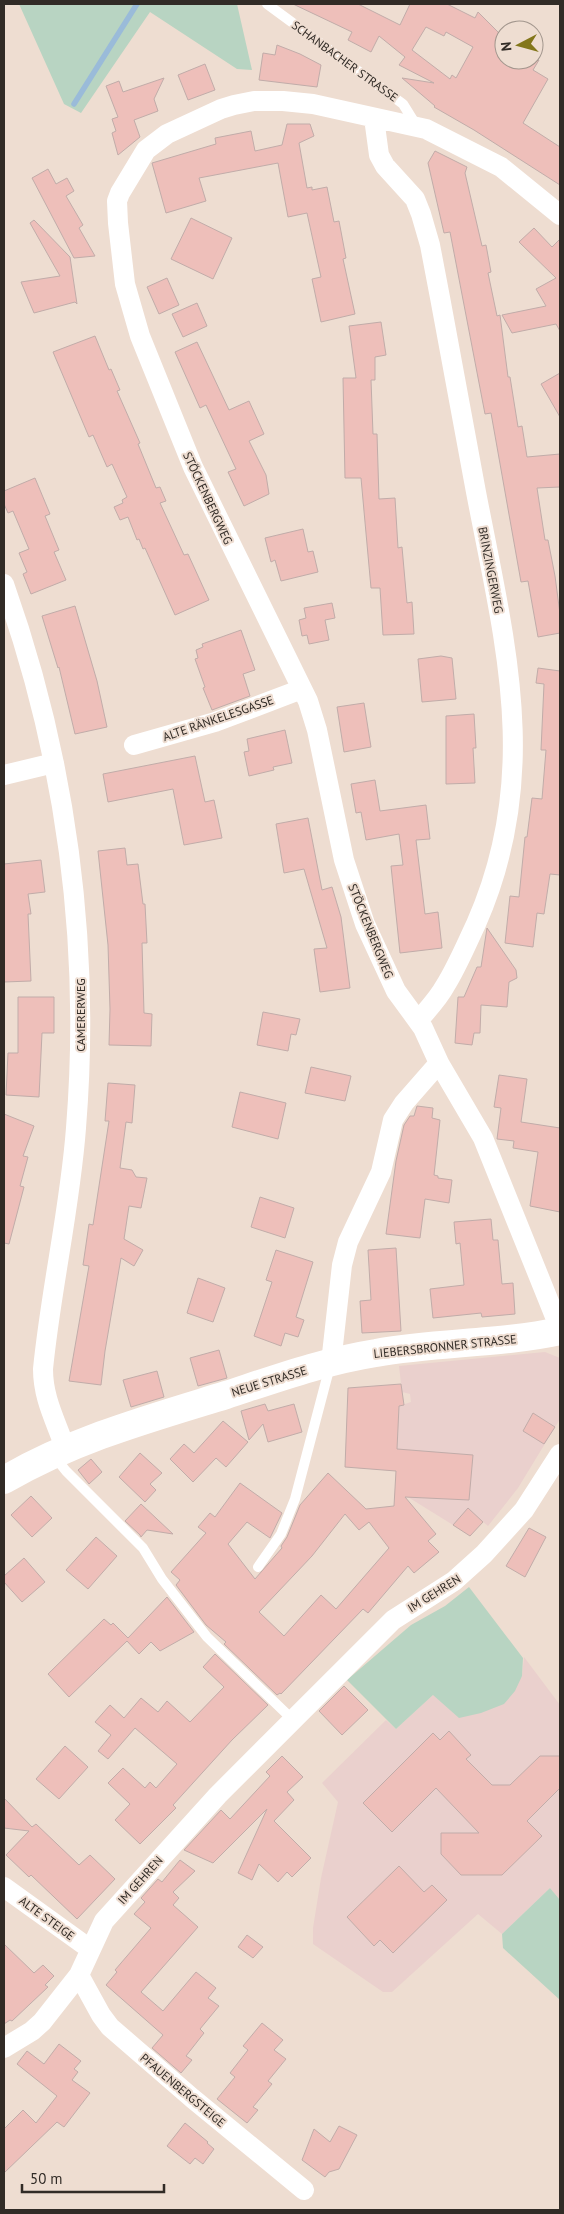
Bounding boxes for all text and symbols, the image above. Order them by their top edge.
street label: SCHANBACHER STRASSE [289,17,401,105]
north arrow [494,20,544,70]
text: N [497,41,516,52]
street label: STÖCKENBERGWEG [180,449,236,547]
street label: BRINZINGERWEG [475,525,507,615]
street label: ALTE RÄNKELESGASSE [161,692,275,744]
street label: STÖCKENBERGWEG [345,882,397,980]
street label: CAMERERWEG [73,978,88,1052]
street label: LIEBERSBRONNER STRASSE [373,1331,517,1361]
street label: NEUE STRASSE [229,1362,309,1400]
street label: IM GEHREN [405,1571,463,1615]
street label: IM GEHREN [114,1853,166,1907]
street label: ALTE STEIGE [16,1893,78,1943]
street label: PFAUENBERGSTEIGE [137,2050,229,2130]
scale bar [22,2162,165,2194]
text: 50 m [30,2169,63,2188]

